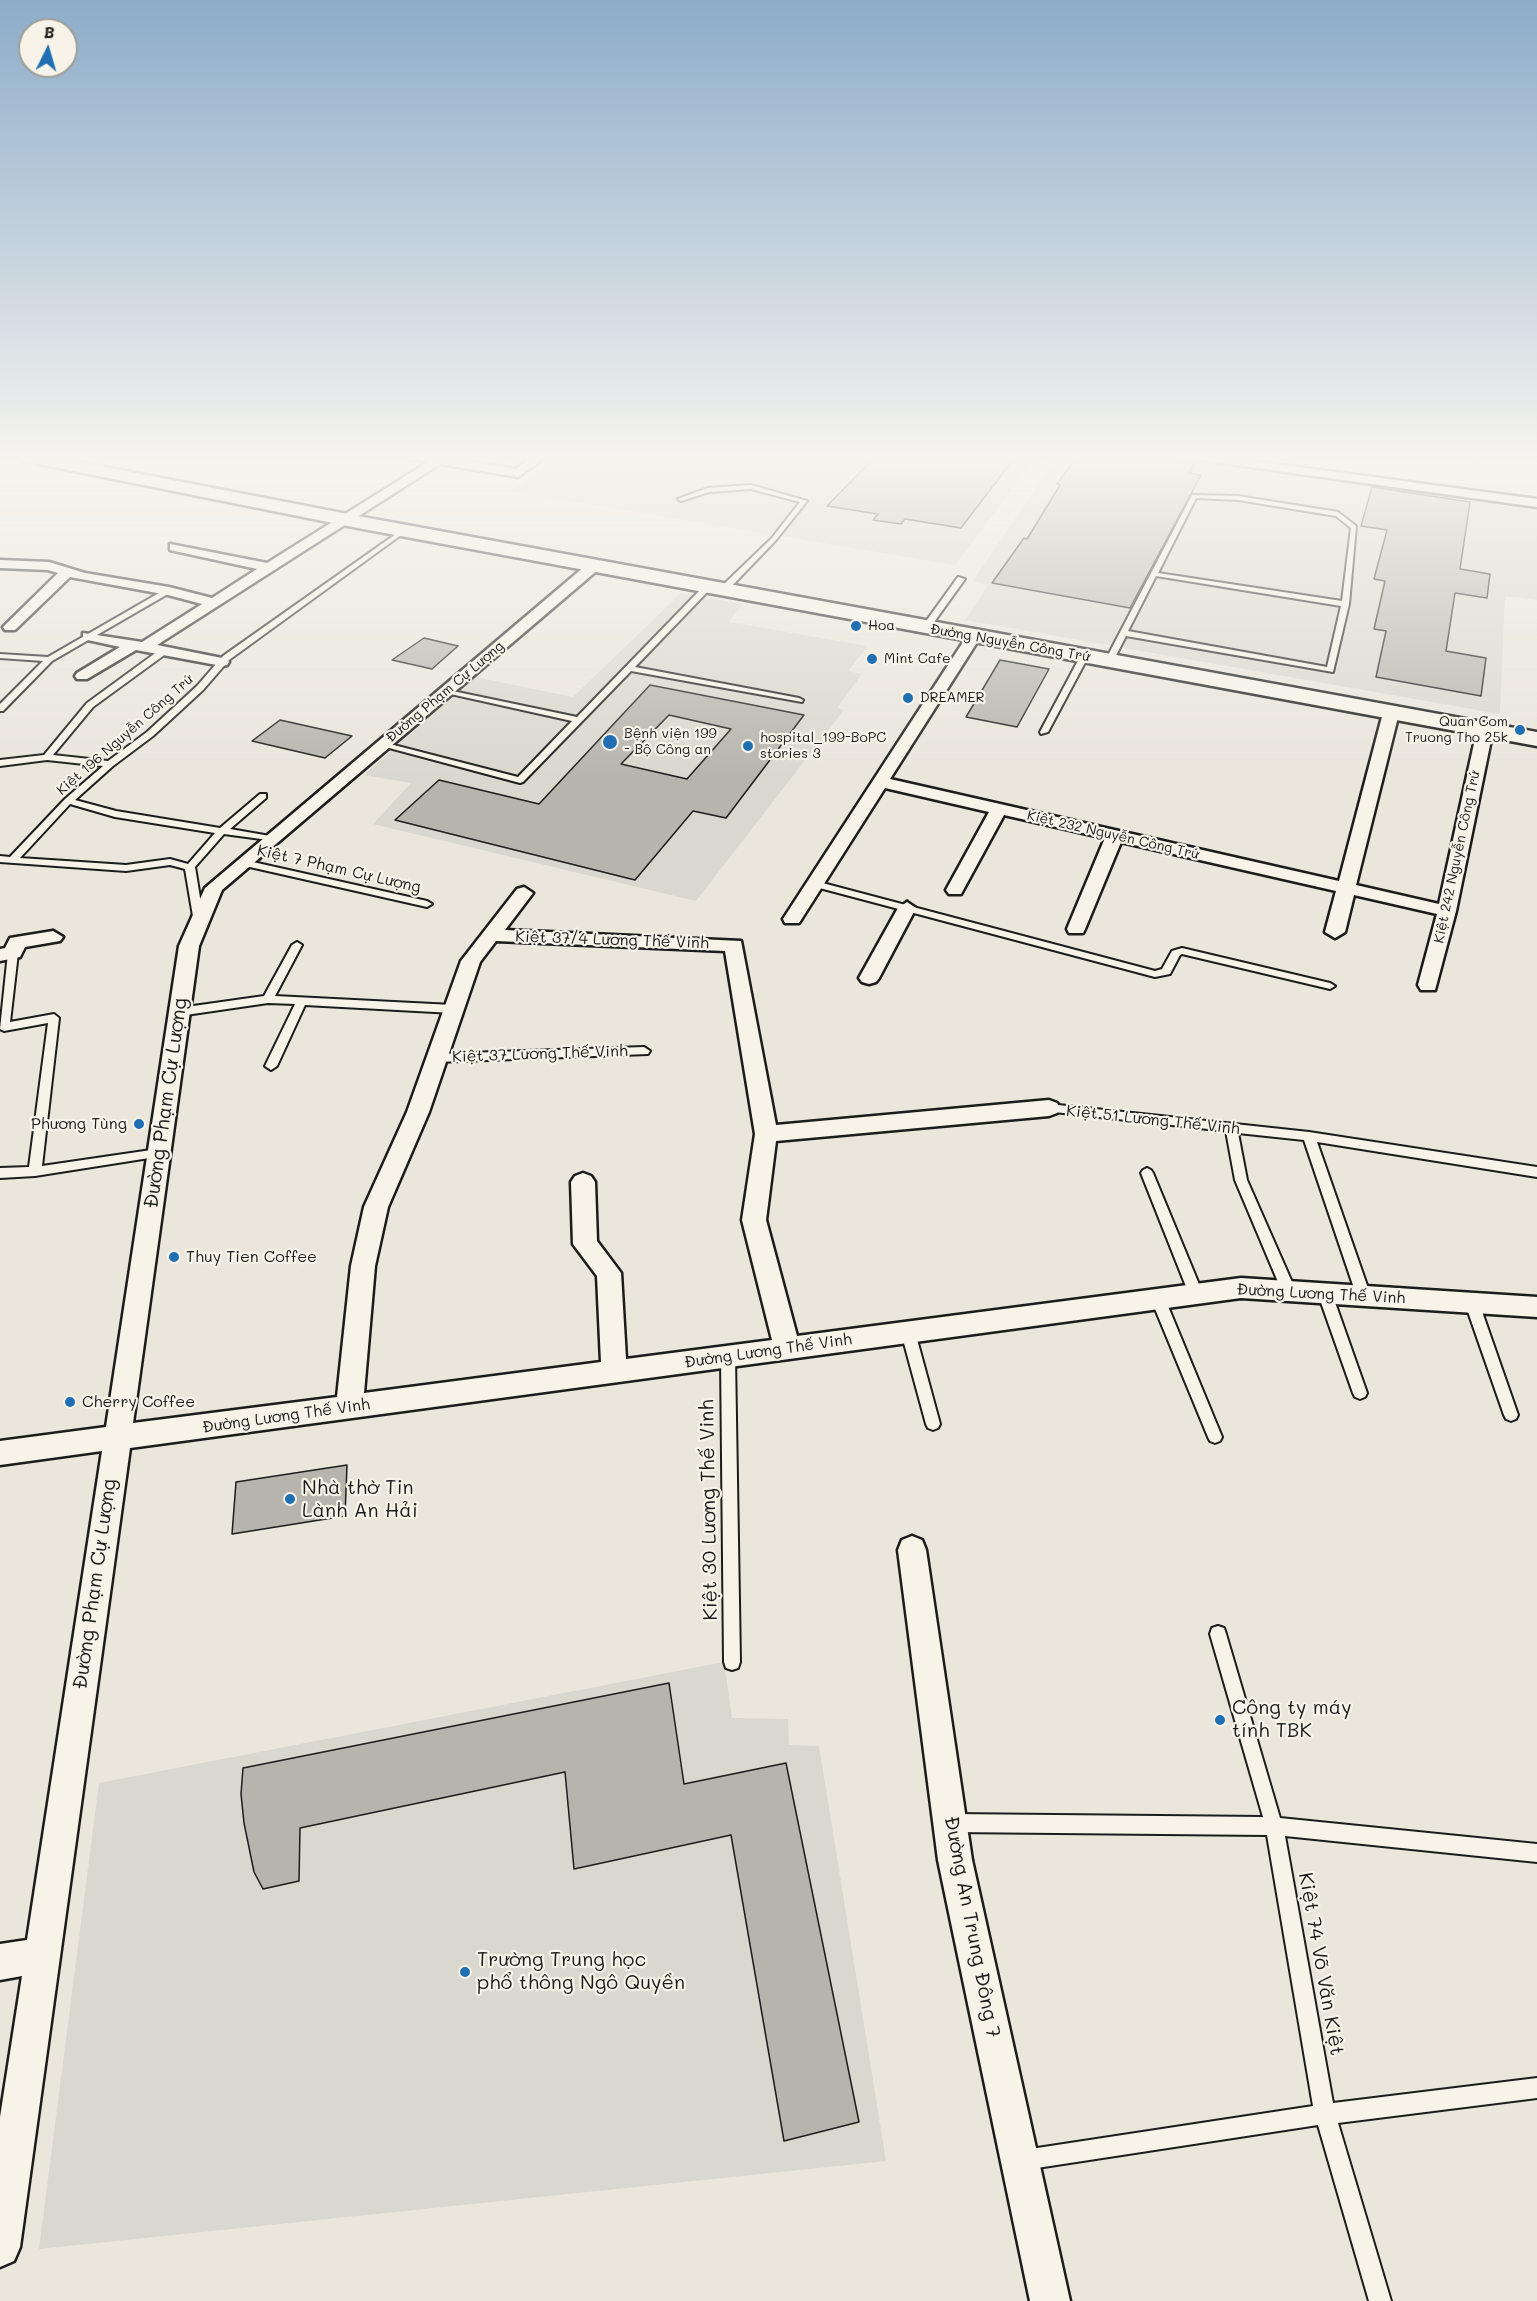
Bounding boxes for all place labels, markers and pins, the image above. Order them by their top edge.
place label: Hoa [868,618,895,634]
marker: Hoa [849,619,863,633]
place label: Mint Cafe [884,651,951,667]
marker: Mint Cafe [865,652,879,666]
place label: DREAMER [920,690,984,706]
marker: DREAMER [901,691,915,705]
place label: Quan Com Truong Tho 25k [1405,714,1508,746]
marker: Quan Com Truong Tho 25k [1513,723,1527,737]
place label: Bệnh viện 199 - Bộ Công an [624,726,717,758]
place label: hospital_199-BoPC stories 3 [760,730,886,762]
marker: Bệnh viện 199 - Bộ Công an [601,733,619,751]
marker: hospital_199-BoPC stories 3 [741,739,755,753]
place label: Phương Tùng [31,1114,127,1134]
marker: Phương Tùng [132,1117,146,1131]
place label: Thuy Tien Coffee [186,1247,317,1267]
marker: Thuy Tien Coffee [167,1250,181,1264]
place label: Cherry Coffee [82,1392,195,1412]
marker: Cherry Coffee [63,1395,77,1409]
place label: Nhà thờ Tin Lành An Hải [302,1476,418,1523]
marker: Nhà thờ Tin Lành An Hải [283,1492,297,1506]
place label: Công ty máy tính TBK [1232,1696,1352,1743]
marker: Công ty máy tính TBK [1213,1713,1227,1727]
place label: Trường Trung học phổ thông Ngô Quyền [477,1948,685,1995]
marker: Trường Trung học phổ thông Ngô Quyền [458,1965,472,1979]

